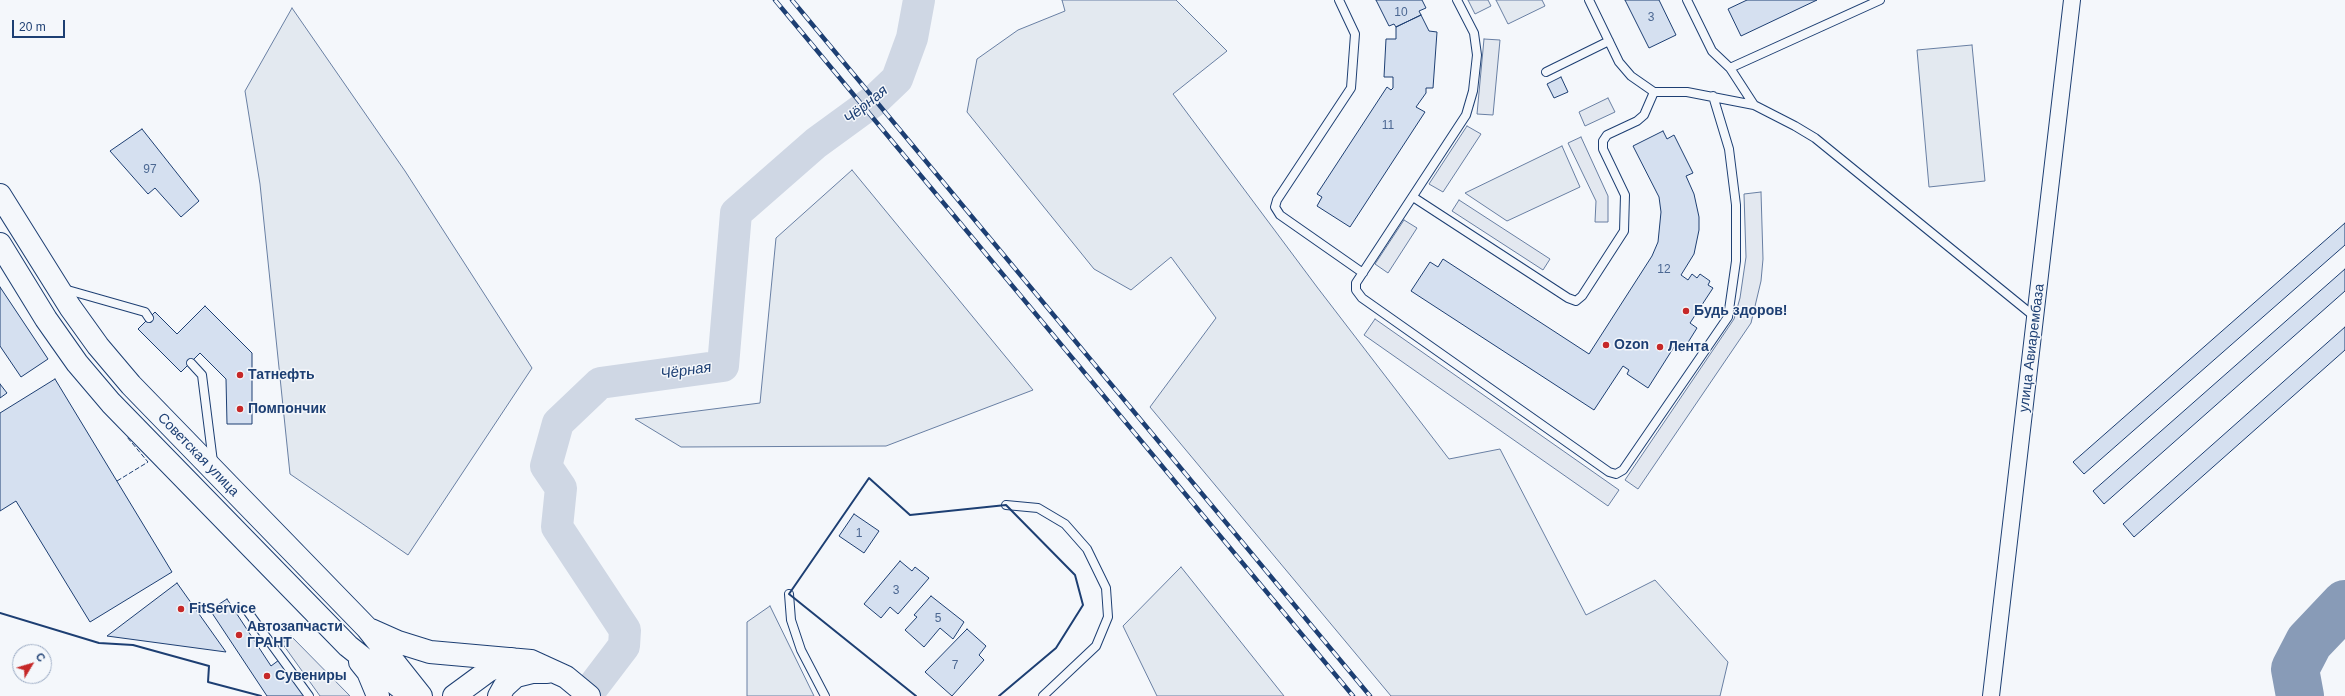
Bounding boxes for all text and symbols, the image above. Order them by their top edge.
house number: 10 [1394,6,1408,20]
house number: 3 [1648,11,1654,25]
scale bar [14,12,67,38]
text: 20 m [19,20,46,34]
water label: Чёрная [840,82,892,128]
house number: 11 [1382,119,1394,133]
house number: 97 [143,163,157,177]
house number: 12 [1657,263,1671,277]
street label: улица Авиарембаза [2016,283,2048,413]
place label: Будь здоров! [1694,303,1787,319]
marker: Будь здоров! [1681,306,1691,316]
place label: Ozon [1614,337,1649,353]
place label: Лента [1668,339,1709,355]
marker: Ozon [1601,340,1611,350]
marker: Лента [1655,342,1665,352]
water label: Чёрная [659,359,713,383]
place label: Татнефть [248,367,315,383]
marker: Татнефть [235,370,245,380]
place label: Помпончик [248,401,326,417]
marker: Помпончик [235,404,245,414]
street label: Советская улица [154,410,242,500]
house number: 1 [856,527,862,541]
house number: 3 [893,584,899,598]
place label: FitService [189,601,256,617]
marker: FitService [176,604,186,614]
house number: 5 [935,612,941,626]
place label: Автозапчасти ГРАНТ [247,619,343,652]
marker: Автозапчасти ГРАНТ [234,630,244,640]
north arrow [12,644,52,684]
text: С [33,650,48,664]
house number: 7 [952,659,958,673]
place label: Сувениры [275,668,347,684]
marker: Сувениры [262,671,272,681]

